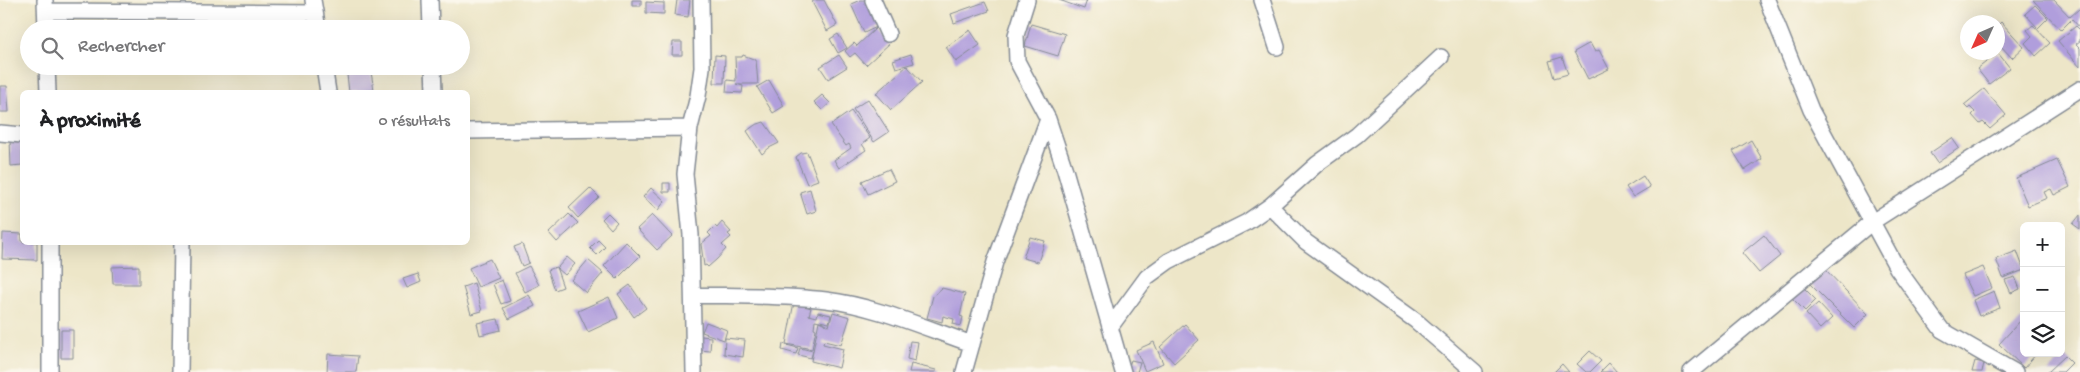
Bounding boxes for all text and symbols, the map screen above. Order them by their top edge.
north arrow [1960,15,2005,60]
search box [20,20,470,75]
icon: search [38,34,66,62]
text: Rechercher [78,36,164,59]
text: À proximité [40,110,141,135]
text: 0 résultats [378,113,450,132]
map controls [2020,222,2065,357]
button: + [2020,222,2065,267]
button: − [2020,267,2065,312]
button: layers [2020,312,2065,357]

